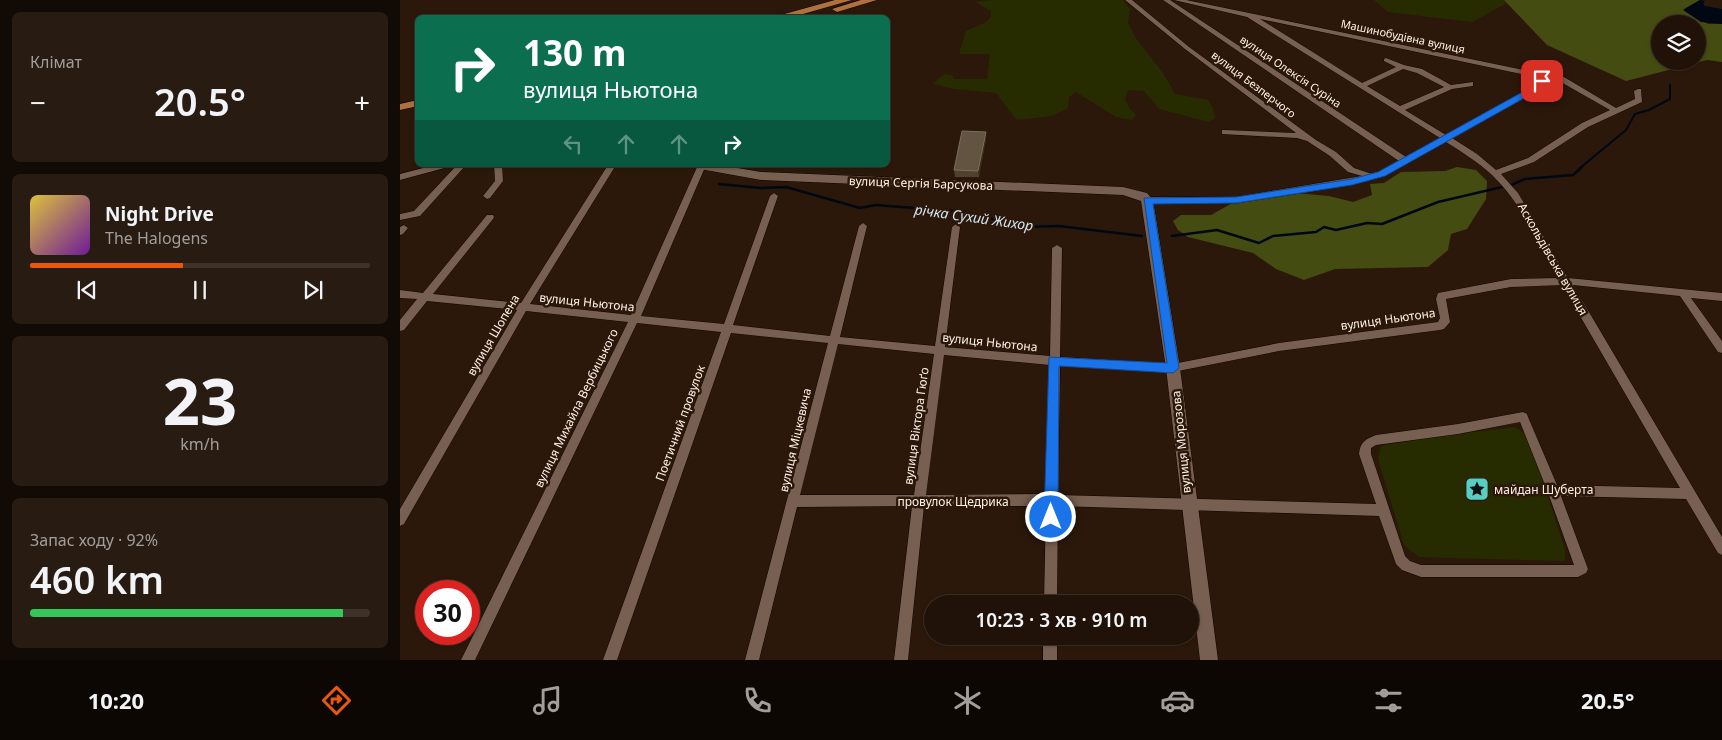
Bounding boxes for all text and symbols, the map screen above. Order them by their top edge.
map controls [1651,15,1706,70]
button: layers [1651,15,1706,70]
street label: Машинобудівна вулиця [1340,16,1466,56]
text: 130 m [523,29,626,76]
street label: вулиця Олексія Суріна [1237,31,1345,111]
icon: right [440,35,505,100]
street label: вулиця Безперчого [1209,47,1299,121]
text: Клімат [30,51,82,73]
pin [1521,60,1563,102]
icon: arrive [1528,67,1556,95]
text: вулиця Ньютона [523,74,698,104]
text: 20.5° [154,75,246,127]
text: − [30,83,46,121]
text: + [354,83,370,121]
icon: left [559,130,587,158]
icon: ahead [612,130,640,158]
icon: ahead [665,130,693,158]
icon: right [718,130,746,158]
street label: вулиця Сергія Барсукова [849,172,993,194]
water label: річка Сухий Жихор [913,199,1034,235]
street label: Аскольдівська вулиця [1514,200,1592,318]
text: Night Drive [105,201,214,227]
text: The Halogens [105,227,208,249]
icon: previous [73,276,101,304]
icon: pause [186,276,214,304]
icon: next [299,276,327,304]
street label: вулиця Ньютона [539,289,635,315]
street label: вулиця Шопена [463,291,523,379]
street label: вулиця Ньютона [1339,304,1437,334]
street label: вулиця Михайла Вербицького [530,326,622,490]
street label: вулиця Ньютона [942,329,1038,355]
text: 23 [163,356,237,444]
street label: Поетичний провулок [651,362,709,483]
street label: вулиця Віктора Гюґо [899,366,933,486]
street label: вулиця Міцкевича [775,386,815,494]
street label: вулиця Морозова [1167,390,1195,494]
text: km/h [180,433,220,455]
place icon: майдан Шуберта [1464,476,1490,502]
place label: майдан Шуберта [1494,481,1594,498]
position arrow [1024,490,1076,542]
street label: провулок Щедрика [897,493,1009,510]
text: Запас ходу · 92% [30,529,158,551]
text: 460 km [30,553,164,605]
speed limit sign: 30 [415,580,480,645]
text: 10:23 · 3 хв · 910 m [975,607,1148,633]
icon: directions [319,683,354,718]
icon: music [530,683,565,718]
icon: phone [740,683,775,718]
icon: climate [950,683,985,718]
icon: car [1160,683,1195,718]
icon: filters [1371,683,1406,718]
text: 10:20 [88,685,144,715]
text: 20.5° [1581,685,1634,715]

